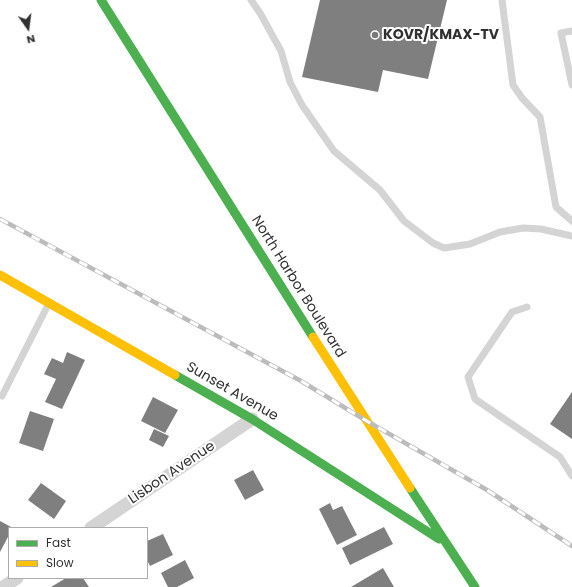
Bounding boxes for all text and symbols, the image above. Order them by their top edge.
north arrow [8,8,48,48]
place label: KOVR/KMAX-TV [383,27,499,43]
marker: KOVR/KMAX-TV [370,30,380,40]
text: N [25,31,37,48]
street label: North Harbor Boulevard [247,213,349,361]
street label: Sunset Avenue [183,359,281,425]
street label: Lisbon Avenue [126,438,218,508]
legend [8,527,148,579]
text: Fast [46,534,71,551]
text: Slow [46,554,74,571]

